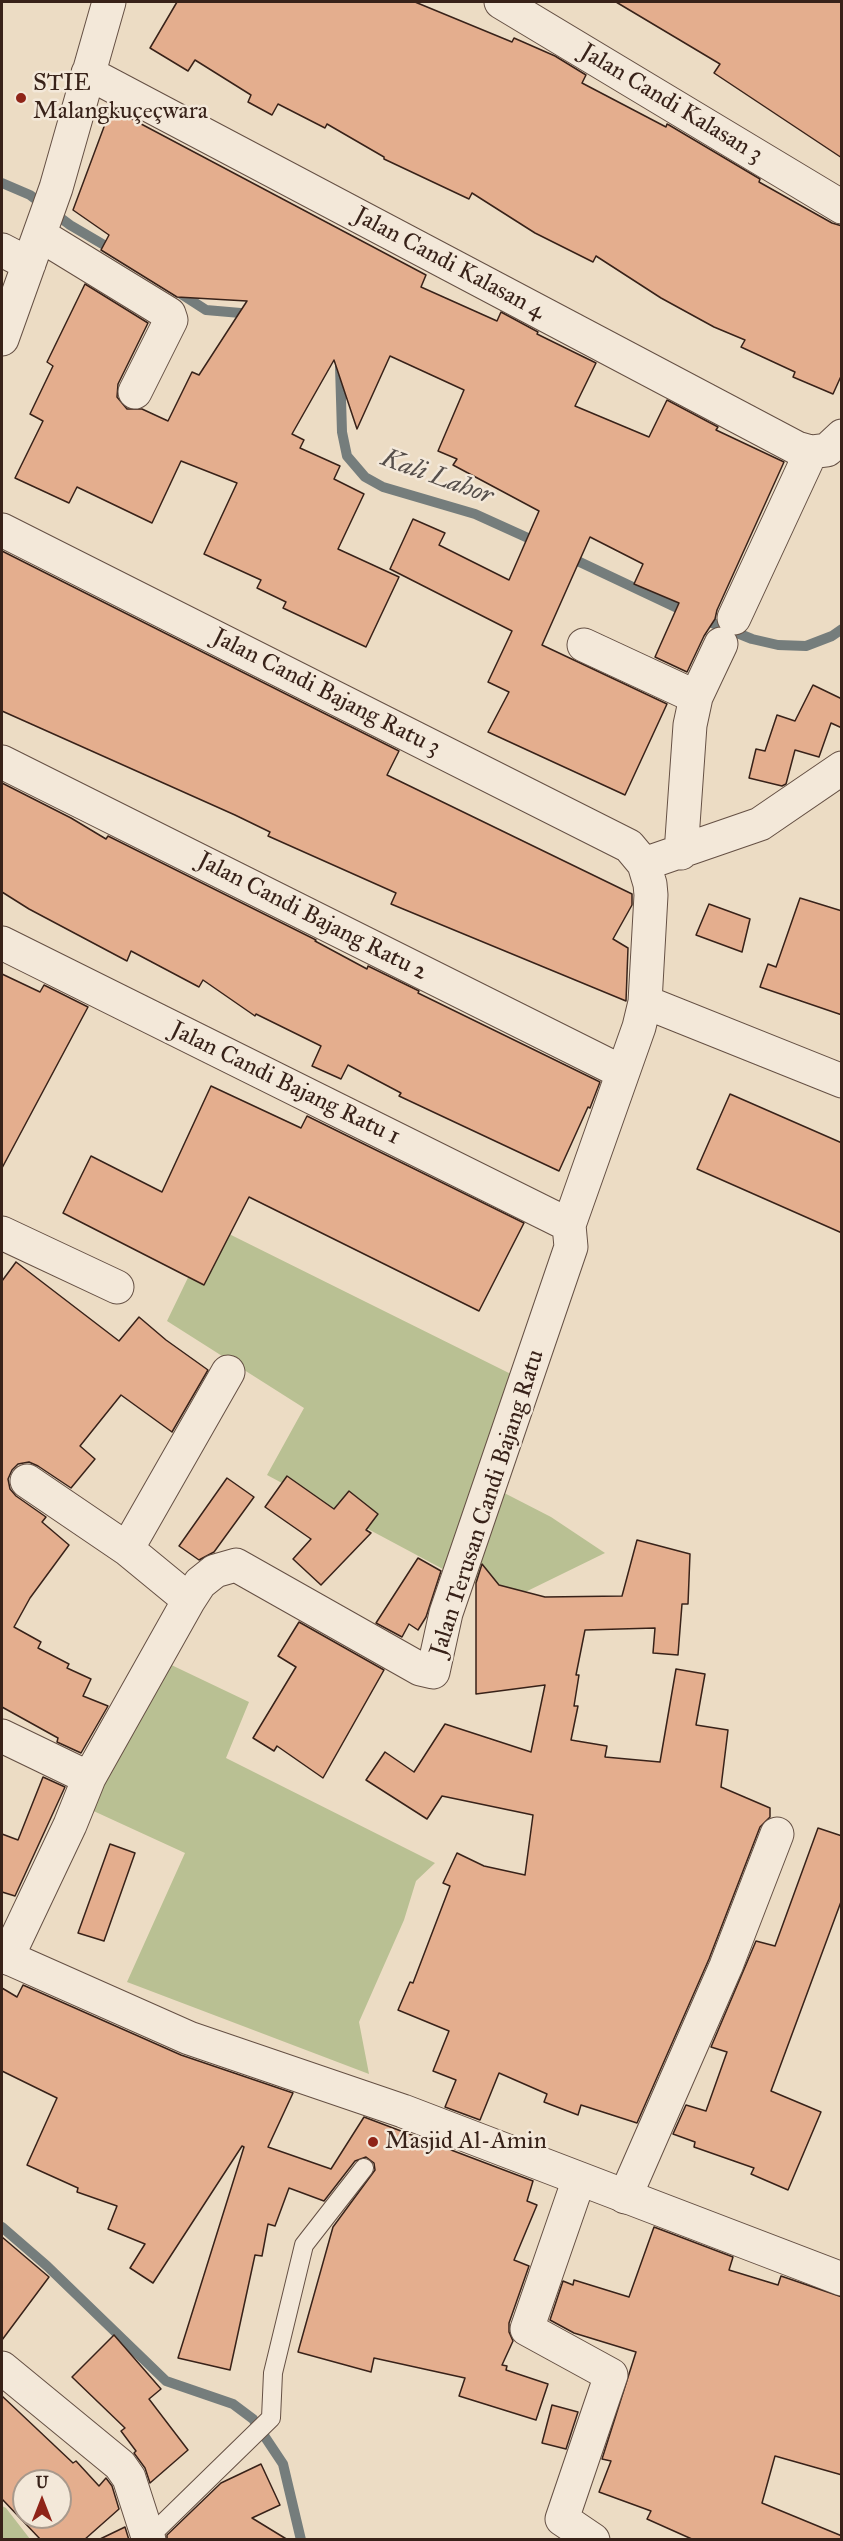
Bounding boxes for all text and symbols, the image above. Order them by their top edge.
street label: Jalan Candi Kalasan 3 [575,38,767,170]
place label: STIE Malangkuçeçwara [33,70,208,126]
marker: STIE Malangkuçeçwara [14,91,28,105]
street label: Jalan Candi Kalasan 4 [349,202,549,326]
water label: Kali Lahor [377,443,497,513]
street label: Jalan Candi Bajang Ratu 3 [207,623,445,763]
street label: Jalan Candi Bajang Ratu 2 [192,847,432,987]
street label: Jalan Candi Bajang Ratu 1 [166,1016,404,1152]
street label: Jalan Terusan Candi Bajang Ratu [425,1346,551,1660]
place label: Masjid Al-Amin [385,2128,547,2156]
marker: Masjid Al-Amin [366,2135,380,2149]
north arrow [12,2469,72,2529]
text: U [36,2473,48,2492]

